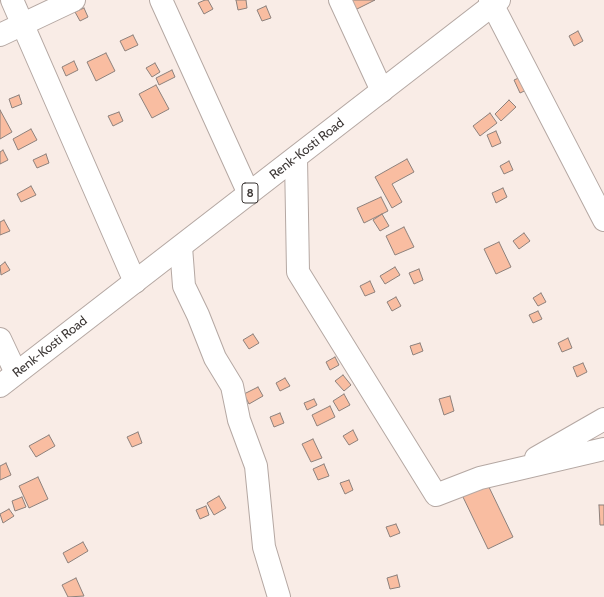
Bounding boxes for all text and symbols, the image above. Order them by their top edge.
street label: Renk-Kosti Road [267,115,347,183]
road number: 8 [242,183,258,203]
street label: Renk-Kosti Road [10,313,90,381]

